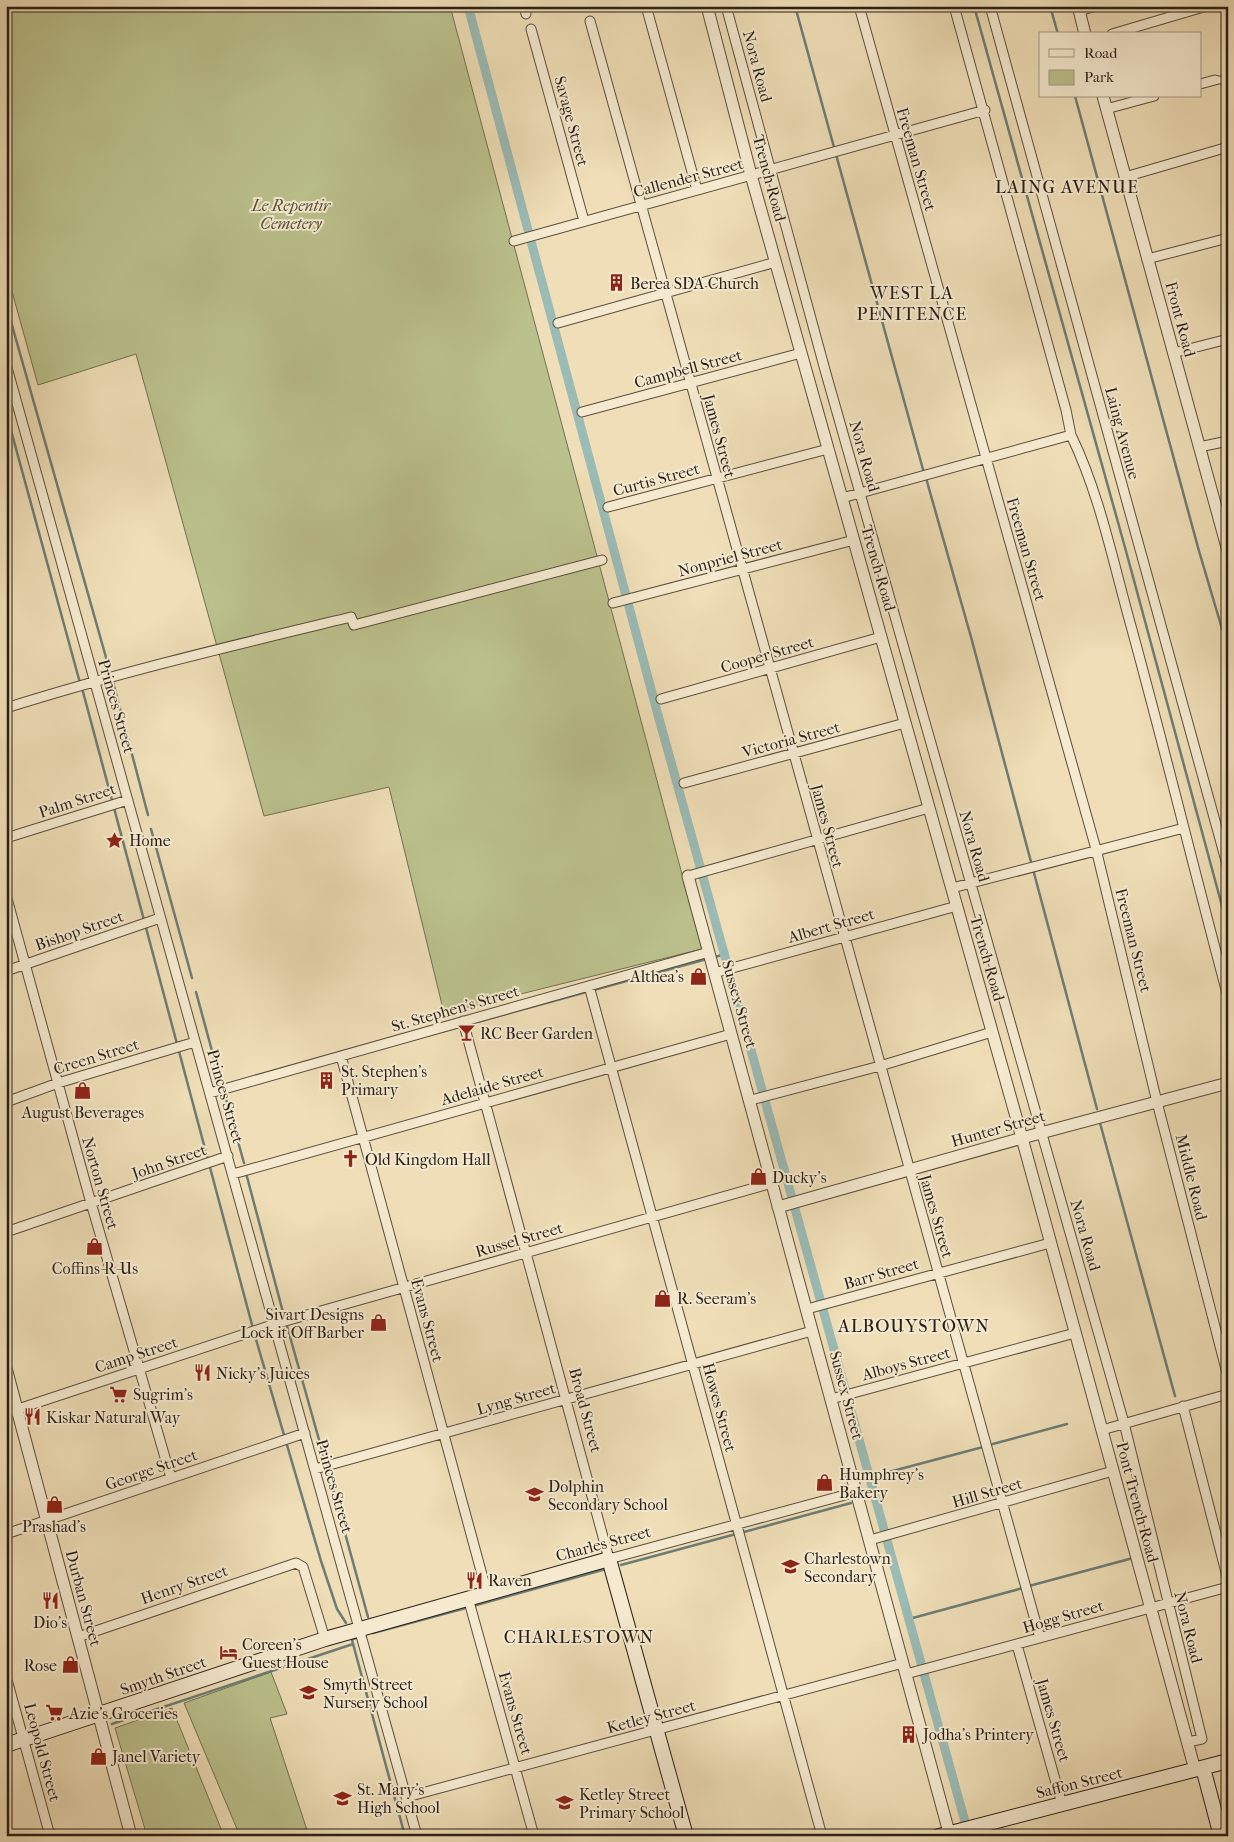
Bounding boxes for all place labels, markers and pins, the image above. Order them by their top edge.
building icon: Berea SDA Church [606,273,626,293]
place label: Berea SDA Church [630,274,759,293]
place icon: Home [105,830,125,850]
place label: Home [129,831,171,850]
shop icon: Althea's [688,966,708,986]
place label: Althea's [629,967,684,986]
bar icon: RC Beer Garden [456,1023,476,1043]
place label: RC Beer Garden [480,1024,594,1043]
place label: St. Stephen's Primary [341,1062,427,1099]
building icon: St. Stephen's Primary [317,1070,337,1090]
shop icon: August Beverages [73,1081,93,1101]
place label: August Beverages [21,1103,144,1122]
church icon: Old Kingdom Hall [341,1149,361,1169]
place label: Old Kingdom Hall [365,1150,491,1169]
shop icon: Ducky's [748,1167,768,1187]
place label: Ducky's [772,1168,827,1187]
shop icon: Coffins-R-Us [85,1237,105,1257]
place label: Coffins-R-Us [52,1259,138,1278]
shop icon: R. Seeram’s [653,1288,673,1308]
place label: R. Seeram’s [677,1289,756,1308]
place label: Sivart Designs Lock it Off Barber [240,1305,364,1342]
shop icon: Sivart Designs Lock it Off Barber [368,1313,388,1333]
restaurant icon: Nicky's Juices [192,1363,212,1383]
place label: Nicky's Juices [216,1364,310,1383]
supermarket icon: Sugrim's [109,1384,129,1404]
place label: Sugrim's [133,1385,193,1404]
restaurant icon: Kiskar Natural Way [22,1407,42,1427]
place label: Kiskar Natural Way [46,1408,181,1427]
place label: Humphrey's Bakery [839,1465,924,1502]
shop icon: Humphrey's Bakery [815,1473,835,1493]
place label: Dolphin Secondary School [548,1477,669,1514]
school or university icon: Dolphin Secondary School [524,1485,544,1505]
shop icon: Prashad's [44,1494,64,1514]
place label: Prashad's [22,1517,86,1536]
place label: Charlestown Secondary [804,1549,891,1586]
school or university icon: Charlestown Secondary [780,1557,800,1577]
restaurant icon: Raven [464,1570,484,1590]
place label: Raven [488,1571,533,1590]
restaurant icon: Dio's [40,1590,60,1610]
place label: Dio's [33,1613,67,1632]
place label: Coreen's Guest House [242,1635,329,1672]
hotel icon: Coreen's Guest House [218,1643,238,1663]
shop icon: Rose [61,1655,81,1675]
place label: Rose [24,1656,57,1675]
place label: Smyth Street Nursery School [323,1675,429,1712]
school or university icon: Smyth Street Nursery School [299,1683,319,1703]
supermarket icon: Azie's Groceries [45,1703,65,1723]
place label: Azie's Groceries [68,1704,178,1723]
building icon: Jodha's Printery [899,1724,919,1744]
place label: Jodha's Printery [921,1725,1034,1744]
shop icon: Janel Variety [88,1746,108,1766]
place label: Janel Variety [110,1747,201,1766]
place label: St. Mary's High School [357,1780,441,1817]
place label: Ketley Street Primary School [579,1785,685,1822]
school or university icon: St. Mary's High School [333,1788,353,1808]
school or university icon: Ketley Street Primary School [555,1793,575,1813]

